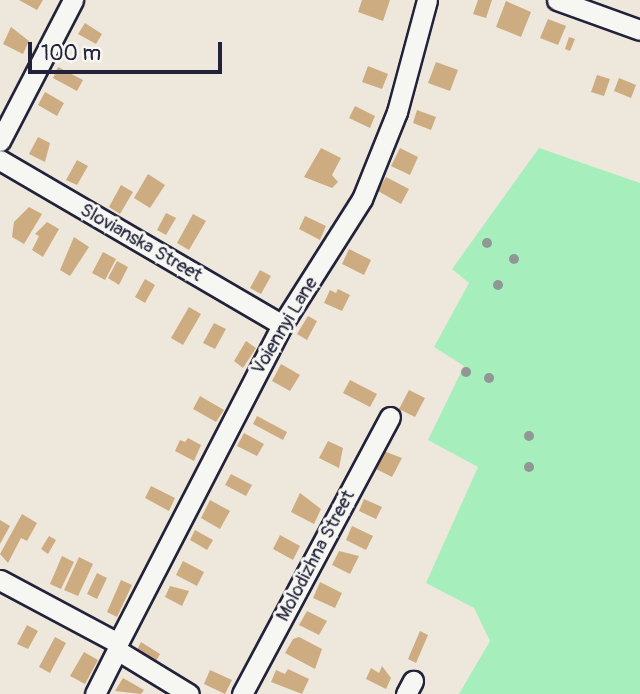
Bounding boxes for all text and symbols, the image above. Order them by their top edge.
scale bar [32,28,226,72]
text: 100 m [41,40,101,67]
street label: Slovianska Street [76,199,206,287]
street label: Voiennyi Lane [247,273,323,379]
street label: Molodizhna Street [272,486,360,626]

